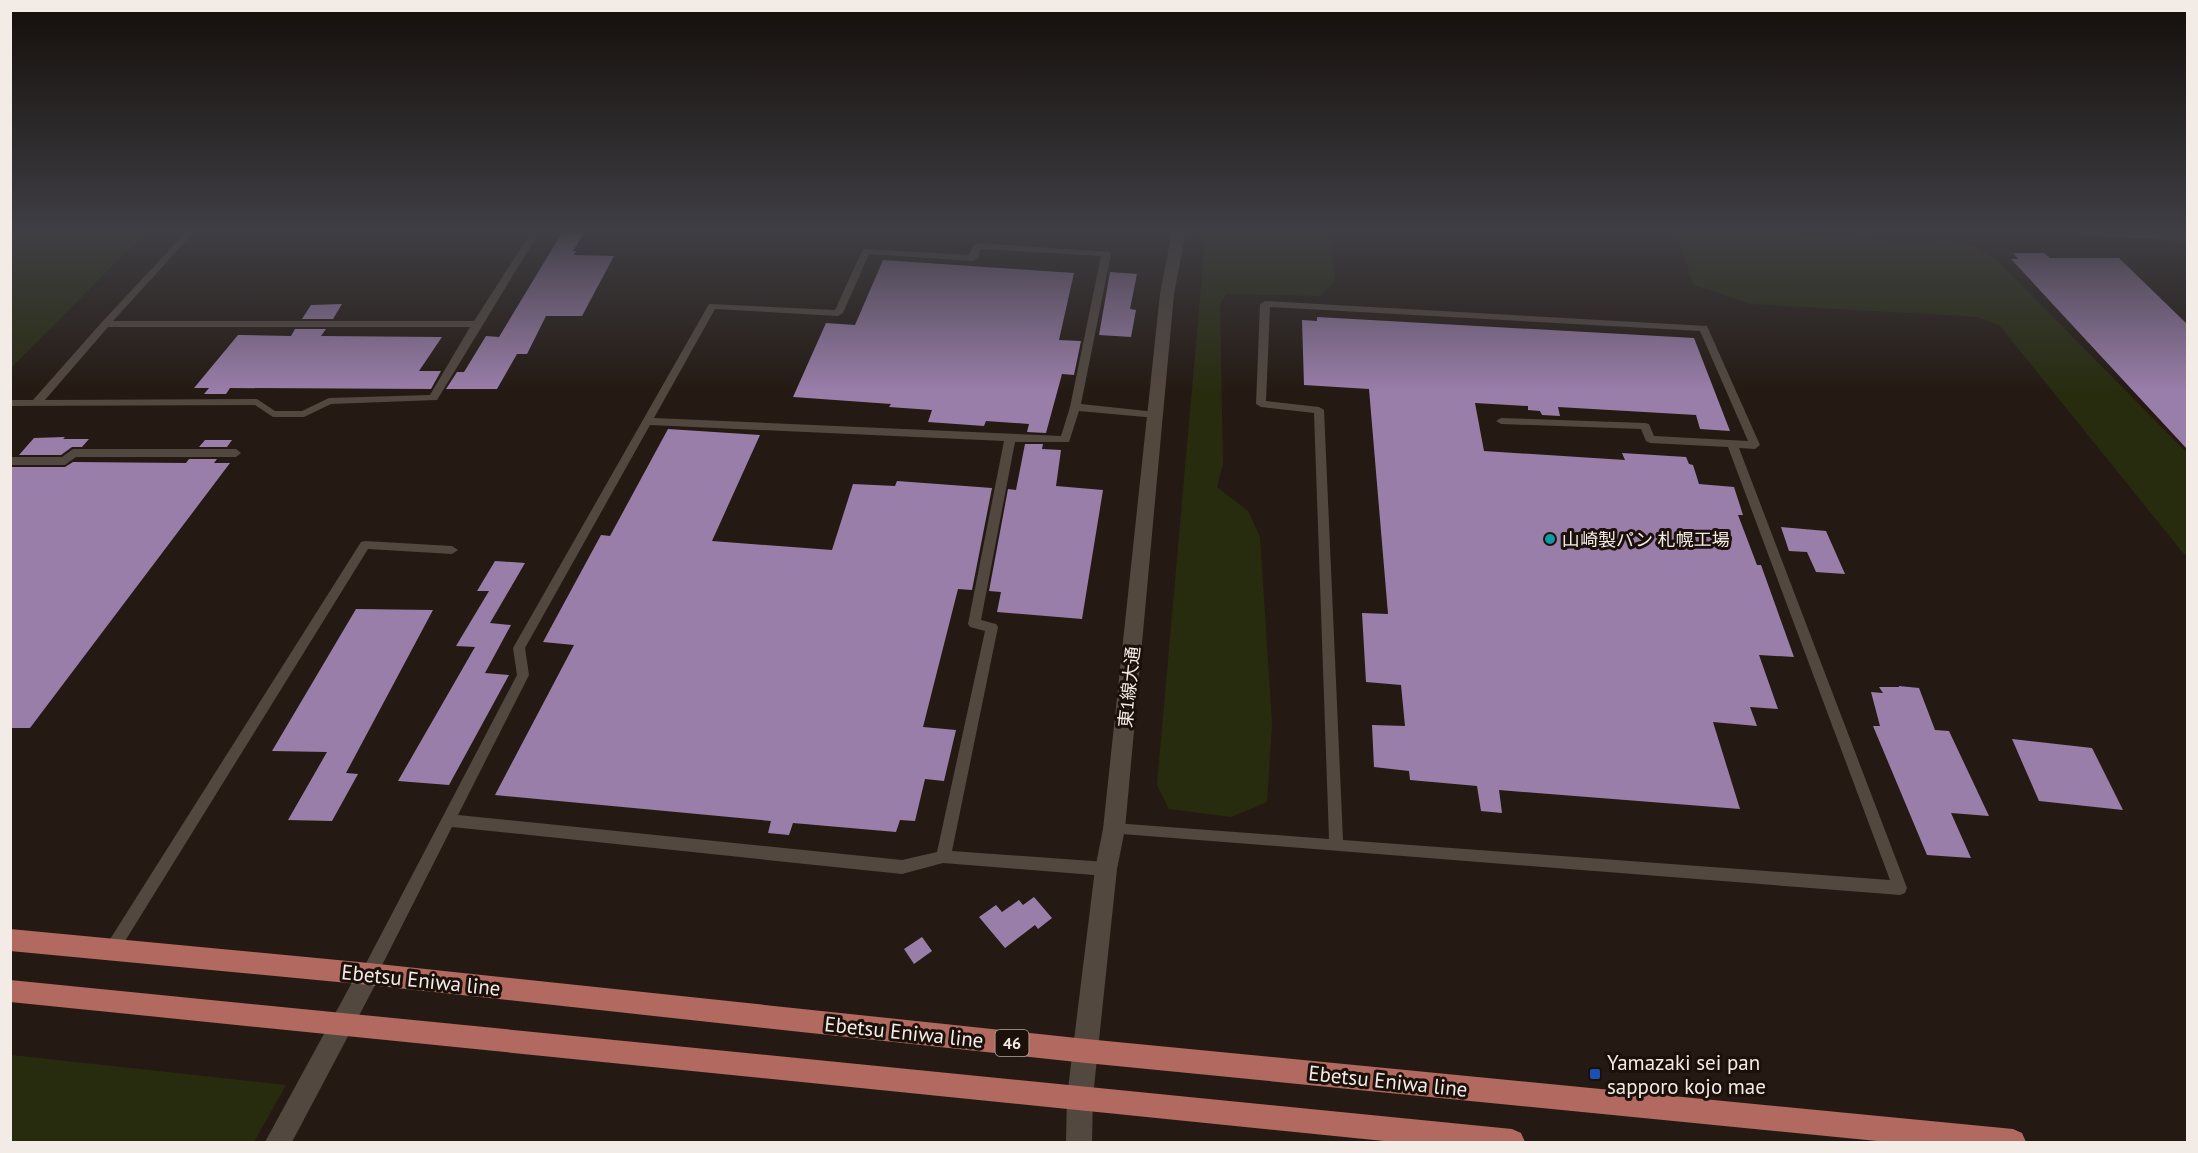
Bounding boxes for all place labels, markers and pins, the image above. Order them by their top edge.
place label: 山崎製パン 札幌工場 [1562,528,1730,551]
marker: 山崎製パン 札幌工場 [1543,532,1557,546]
place label: Yamazaki sei pan sapporo kojo mae [1607,1049,1766,1100]
marker: Yamazaki sei pan sapporo kojo mae [1588,1067,1602,1081]

